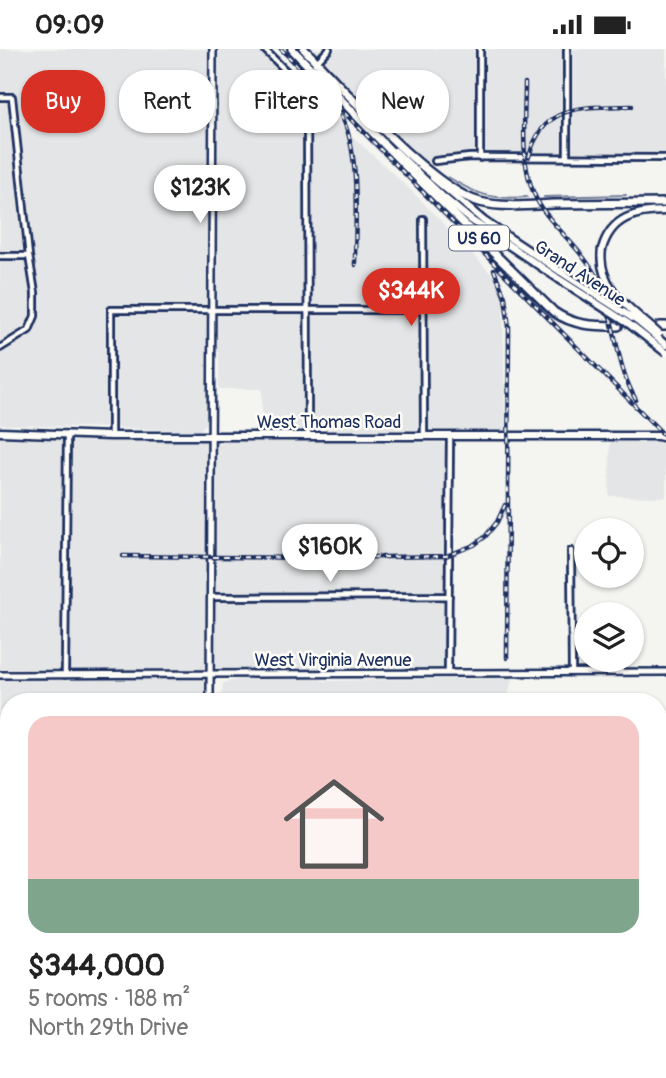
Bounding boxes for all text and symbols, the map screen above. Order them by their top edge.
text: 09:09 [35,9,104,41]
chip: Buy [21,70,105,133]
chip: Rent [119,70,215,133]
chip: Filters [229,70,342,133]
chip: New [356,70,449,133]
pin: $123K [151,165,249,225]
text: $123K [170,173,230,202]
road number: US 60 [449,225,509,251]
street label: Grand Avenue [530,235,630,312]
pin: $344K [362,268,460,328]
text: $344K [378,276,444,305]
street label: West Thomas Road [257,411,401,434]
map controls [574,518,644,672]
button: locate [574,518,644,588]
pin: $160K [281,525,379,584]
text: $160K [298,532,362,561]
button: layers [574,602,644,672]
street label: West Virginia Avenue [255,649,412,672]
icon: home [271,761,397,887]
text: $344,000 [28,947,165,984]
text: 5 rooms · 188 m² [28,984,190,1013]
text: North 29th Drive [28,1013,188,1042]

